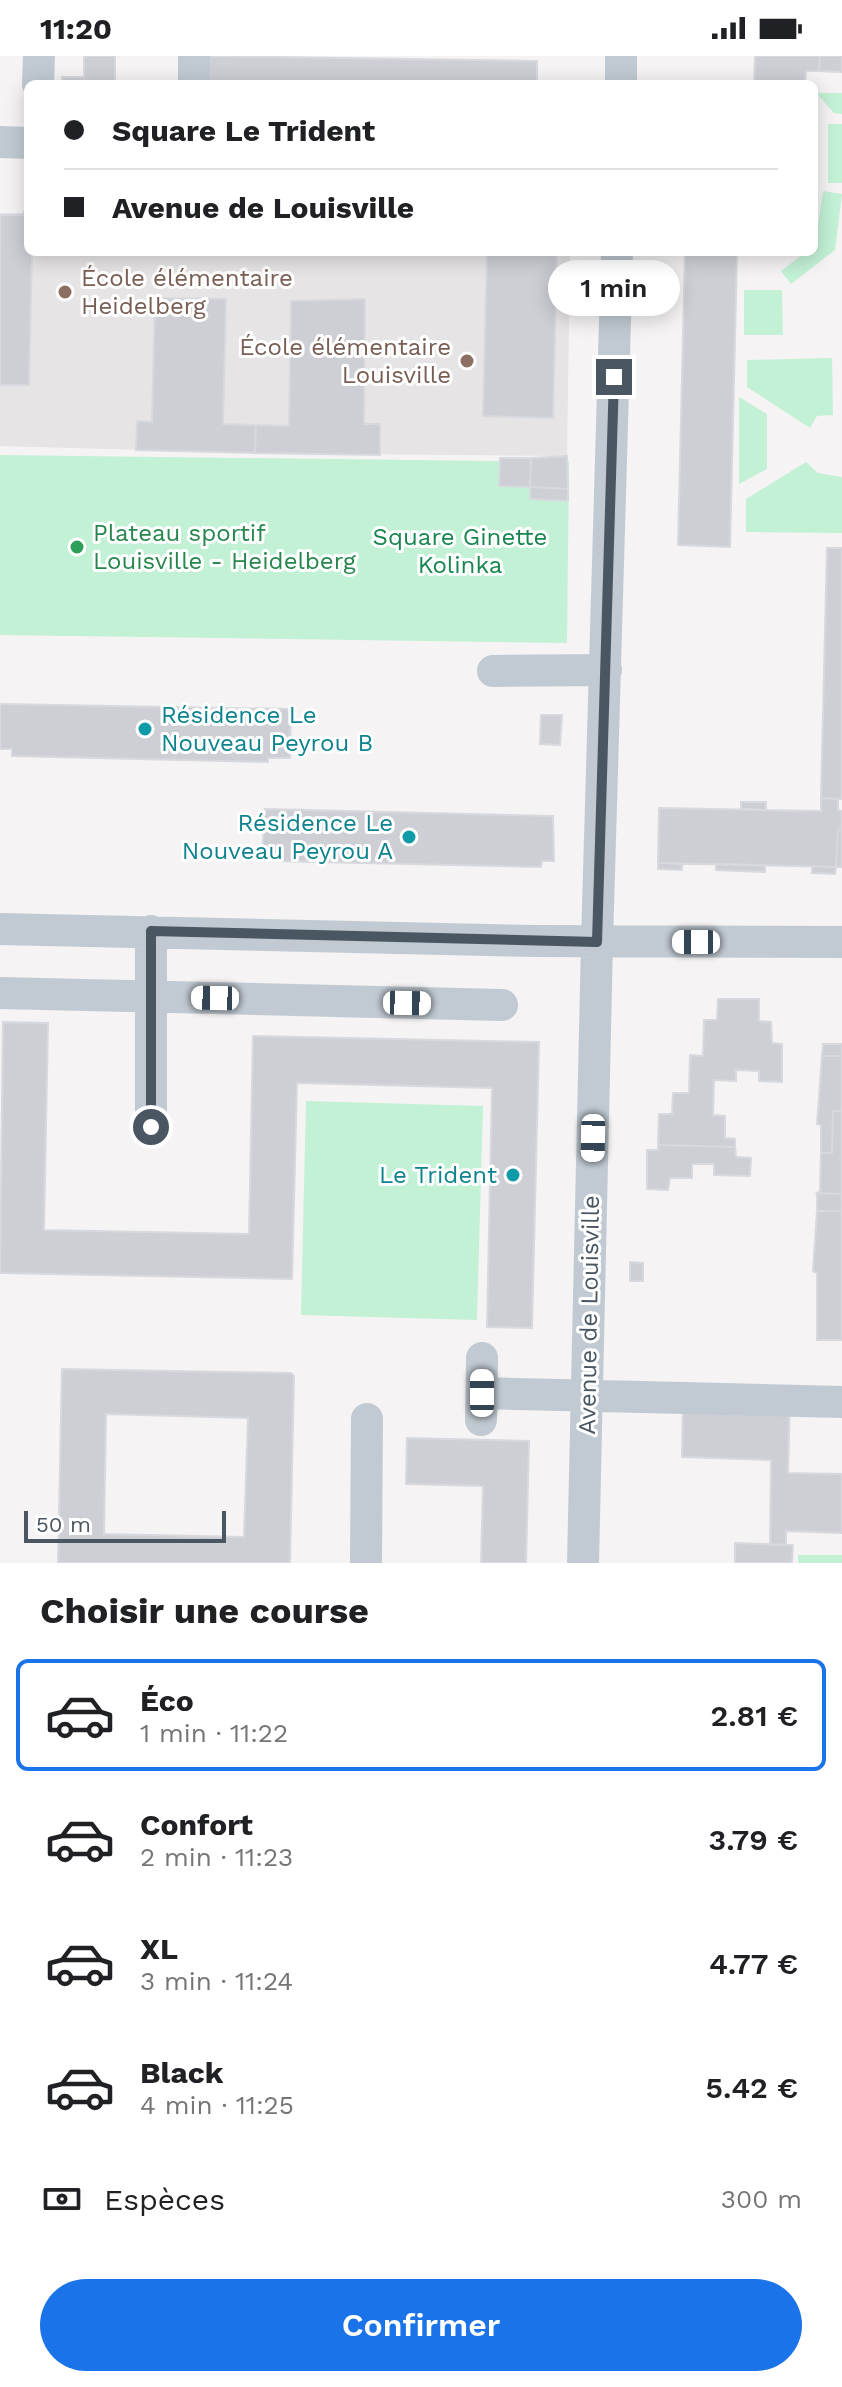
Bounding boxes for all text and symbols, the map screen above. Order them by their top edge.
text: 11:20 [40,11,112,46]
text: Square Le Trident [112,113,375,148]
text: Avenue de Louisville [112,190,414,225]
callout: 1 min [548,261,680,317]
place label: École élémentaire Heidelberg [81,264,293,320]
text: 1 min [581,273,647,303]
marker: École élémentaire Heidelberg [56,283,74,301]
place label: École élémentaire Louisville [239,333,451,389]
marker: École élémentaire Louisville [458,352,476,370]
route end [596,359,632,395]
place label: Plateau sportif Louisville - Heidelberg [93,519,356,575]
park label: Square Ginette Kolinka [373,523,547,579]
marker: Plateau sportif Louisville - Heidelberg [68,538,86,556]
place label: Résidence Le Nouveau Peyrou B [161,701,373,757]
marker: Résidence Le Nouveau Peyrou B [136,720,154,738]
place label: Résidence Le Nouveau Peyrou A [182,809,393,865]
marker: Résidence Le Nouveau Peyrou A [400,828,418,846]
car [672,930,720,954]
car [191,986,239,1010]
car [383,991,431,1015]
route start [133,1109,169,1145]
car [581,1114,605,1162]
place label: Le Trident [379,1161,497,1189]
marker: Le Trident [504,1166,522,1184]
street label: Avenue de Louisville [573,1195,605,1435]
car [470,1369,494,1417]
scale bar [24,1507,226,1543]
text: 50 m [36,1512,91,1537]
text: Choisir une course [40,1590,369,1632]
icon: car [44,1679,116,1751]
text: Éco [140,1683,194,1718]
text: 2.81 € [710,1698,798,1733]
text: 1 min · 11:22 [140,1718,288,1748]
icon: car [44,1803,116,1875]
text: Confort [140,1807,253,1842]
text: 3.79 € [709,1822,798,1857]
text: 2 min · 11:23 [140,1842,293,1872]
icon: car [44,1927,116,1999]
text: XL [140,1931,178,1966]
text: 4.77 € [709,1946,798,1981]
text: 3 min · 11:24 [140,1966,293,1996]
icon: car [44,2051,116,2123]
text: Black [140,2055,224,2090]
text: 5.42 € [706,2070,798,2105]
text: 4 min · 11:25 [140,2090,294,2120]
icon: cash [40,2177,84,2221]
text: Espèces [104,2182,225,2217]
text: 300 m [721,2184,802,2214]
button: Confirmer [40,2279,802,2371]

